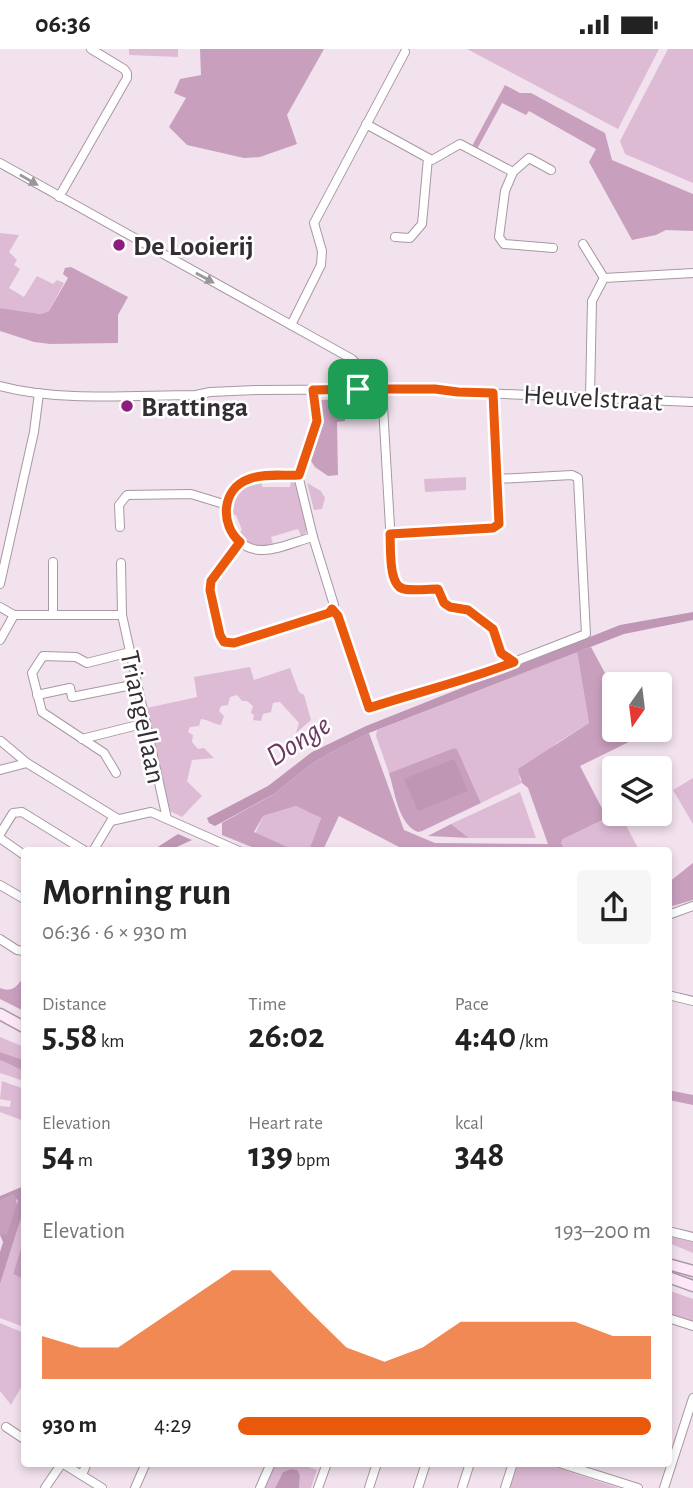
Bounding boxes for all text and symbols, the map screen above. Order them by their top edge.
text: 06:36 [35,11,91,37]
one-way arrow [20,174,39,186]
place label: De Looierij [133,233,254,261]
marker: De Looierij [111,237,127,253]
one-way arrow [195,272,215,284]
pin [328,359,388,419]
icon: arrive [339,370,377,408]
street label: Heuvelstraat [522,381,663,417]
place label: Brattinga [141,394,248,422]
marker: Brattinga [119,398,135,414]
street label: Triangellaan [114,648,170,786]
north arrow [602,672,672,742]
map controls [602,672,672,826]
water label: Donge [261,710,336,772]
button: layers [602,756,672,826]
button: share [577,870,651,944]
text: Morning run [42,874,231,912]
text: 06:36 · 6 × 930 m [42,921,187,944]
text: Distance [42,995,106,1014]
text: Time [248,995,286,1014]
text: Pace [455,995,489,1014]
text: 5.58 [42,1019,98,1054]
text: 26:02 [248,1019,324,1054]
text: 4:40 [455,1019,516,1054]
text: km [98,1032,125,1051]
text: /km [516,1032,549,1051]
text: Elevation [42,1114,111,1133]
text: Heart rate [248,1114,323,1133]
text: kcal [455,1114,484,1133]
text: 54 [42,1138,75,1173]
text: 139 [248,1138,293,1173]
text: 348 [455,1138,505,1173]
text: m [75,1151,93,1170]
text: bpm [293,1151,331,1170]
text: Elevation [42,1220,125,1243]
text: 193–200 m [555,1220,651,1243]
text: 930 m [42,1414,97,1437]
text: 4:29 [154,1414,192,1437]

